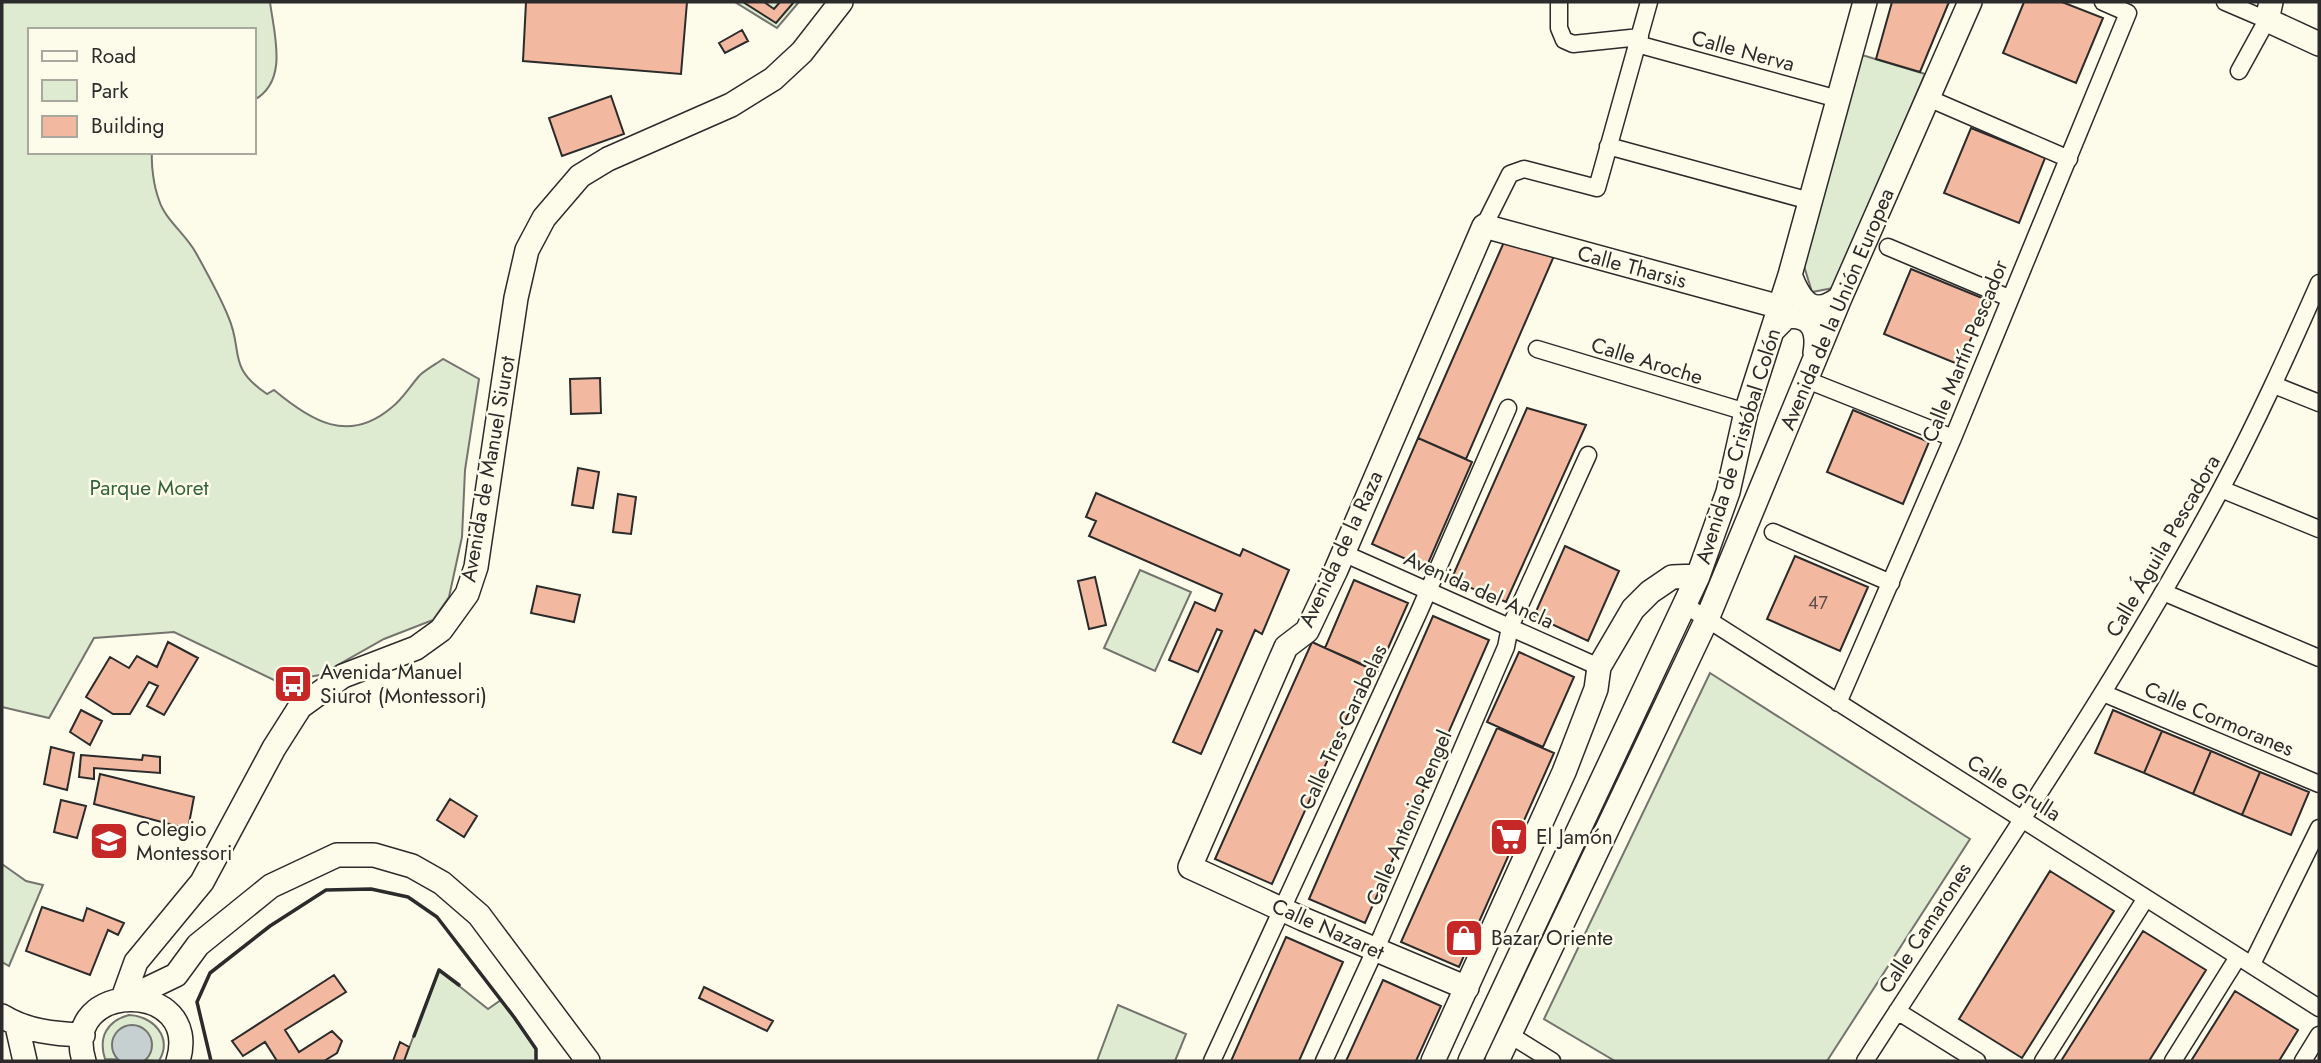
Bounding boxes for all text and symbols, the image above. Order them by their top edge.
street label: Calle Nerva [1688,23,1798,79]
legend [28,28,256,154]
text: Road [91,41,136,71]
text: Park [91,76,129,106]
text: Building [91,111,164,141]
street label: Avenida de la Unión Europea [1772,183,1902,435]
street label: Calle Tharsis [1574,238,1690,296]
street label: Calle Martín Pescador [1915,255,2016,447]
street label: Avenida de Cristóbal Colón [1688,325,1788,567]
street label: Calle Aroche [1587,330,1707,392]
street label: Avenida de Manuel Siurot [453,354,523,584]
street label: Calle Águila Pescadora [2099,449,2227,643]
street label: Avenida de la Raza [1292,466,1390,632]
park label: Parque Moret [89,473,209,503]
street label: Avenida del Ancla [1399,544,1559,636]
house number: 47 [1808,590,1829,616]
street label: Calle Tres Carabelas [1291,639,1395,815]
place label: Avenida Manuel Siurot (Montessori) [320,657,487,711]
bus stop icon: Avenida Manuel Siurot (Montessori) [272,663,314,705]
street label: Calle Cormoranes [2140,674,2298,764]
street label: Calle Antonio Rengel [1358,726,1460,910]
street label: Calle Grulla [1961,747,2067,829]
place label: Colegio Montessori [136,814,232,868]
supermarket icon: El Jamón [1488,816,1530,858]
school or university icon: Colegio Montessori [88,820,130,862]
place label: El Jamón [1536,822,1613,852]
street label: Calle Camarones [1871,857,1979,999]
street label: Calle Nazaret [1267,891,1389,967]
shop icon: Bazar Oriente [1443,917,1485,959]
place label: Bazar Oriente [1491,923,1613,953]

